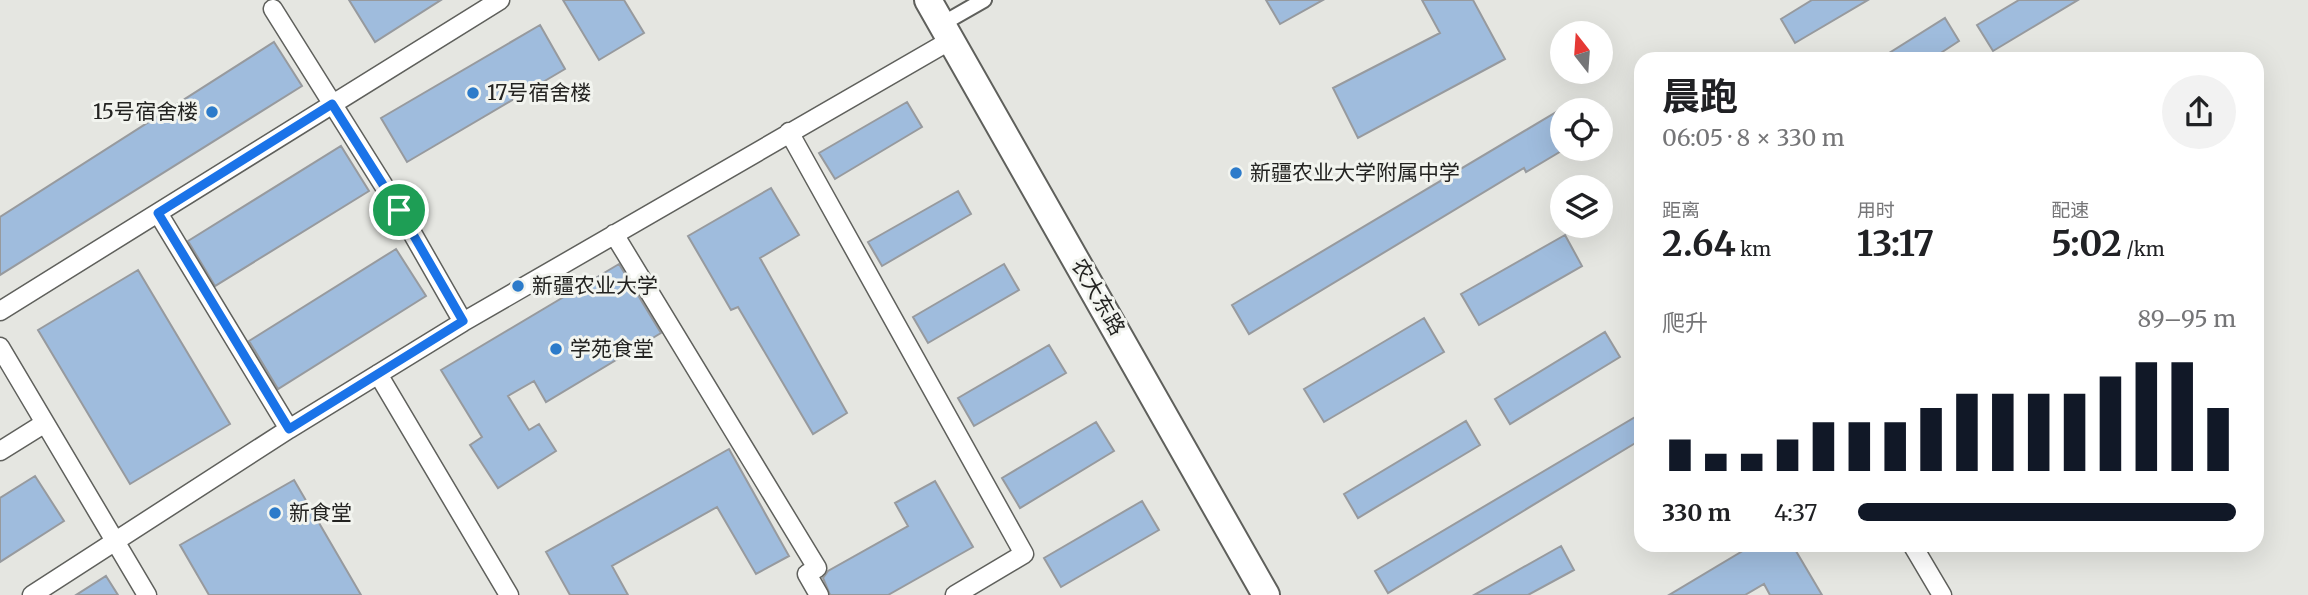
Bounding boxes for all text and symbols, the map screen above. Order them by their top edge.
north arrow [1550,21,1614,84]
map controls [1550,21,1613,238]
text: 晨跑 [1662,73,1738,120]
button: share [2162,75,2236,149]
place label: 17号宿舍楼 [487,79,591,106]
marker: 17号宿舍楼 [465,85,481,101]
place label: 15号宿舍楼 [93,98,198,125]
button: locate [1550,98,1613,161]
marker: 15号宿舍楼 [204,104,220,120]
text: 06:05 · 8 × 330 m [1662,123,1845,152]
place label: 新疆农业大学附属中学 [1250,159,1460,186]
marker: 新疆农业大学附属中学 [1228,165,1244,181]
button: layers [1550,175,1613,238]
pin [369,180,429,240]
icon: arrive [380,191,418,229]
text: 距离 [1662,198,1700,222]
text: 用时 [1857,198,1895,222]
text: 配速 [2051,198,2089,222]
text: 2.64 [1662,222,1736,266]
text: 13:17 [1857,222,1934,266]
text: 5:02 [2051,222,2122,266]
text: km [1736,237,1771,261]
text: /km [2122,237,2165,261]
street label: 农大东路 [1066,254,1131,340]
place label: 新疆农业大学 [532,272,658,299]
marker: 新疆农业大学 [510,278,526,294]
text: 89–95 m [2138,304,2236,333]
text: 爬升 [1662,308,1708,337]
place label: 学苑食堂 [570,335,654,362]
marker: 学苑食堂 [548,341,564,357]
text: 330 m [1662,498,1731,527]
text: 4:37 [1774,498,1817,527]
place label: 新食堂 [289,499,352,526]
marker: 新食堂 [267,505,283,521]

